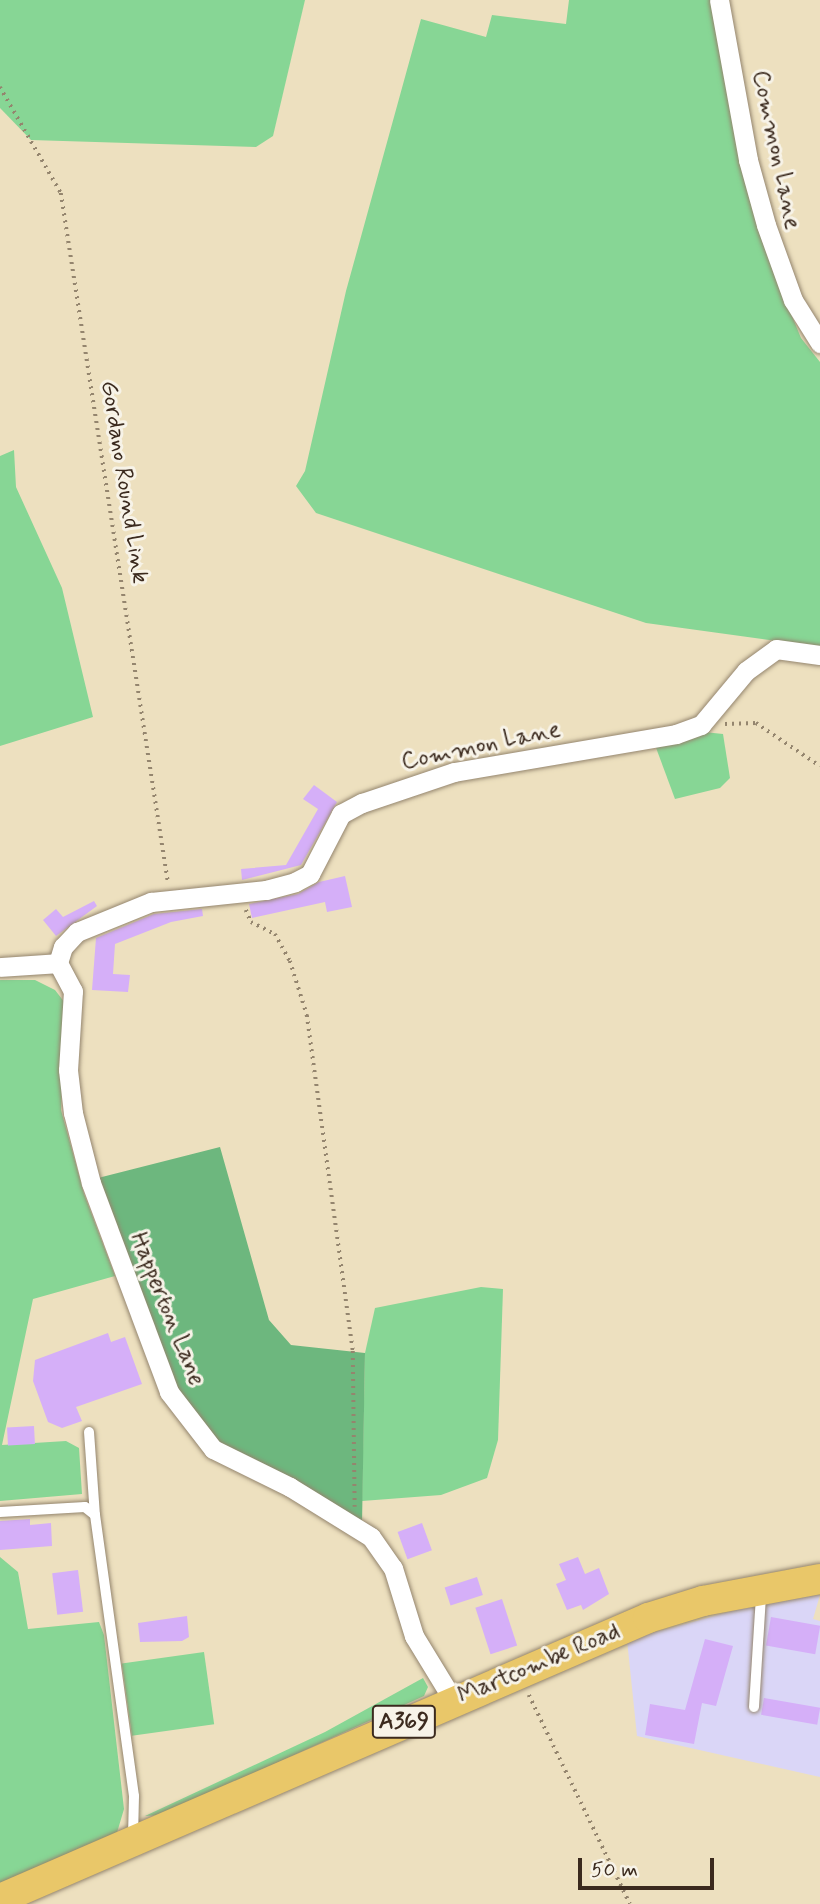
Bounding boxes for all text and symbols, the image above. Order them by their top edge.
street label: Common Lane [746,71,806,229]
street label: Gordano Round Link [94,382,154,582]
street label: Common Lane [402,716,560,776]
street label: Happerton Lane [123,1228,211,1390]
street label: Martcombe Road [454,1617,624,1711]
road number: A369 [371,1702,437,1742]
scale bar [582,1844,718,1888]
text: 50 m [591,1856,638,1884]

